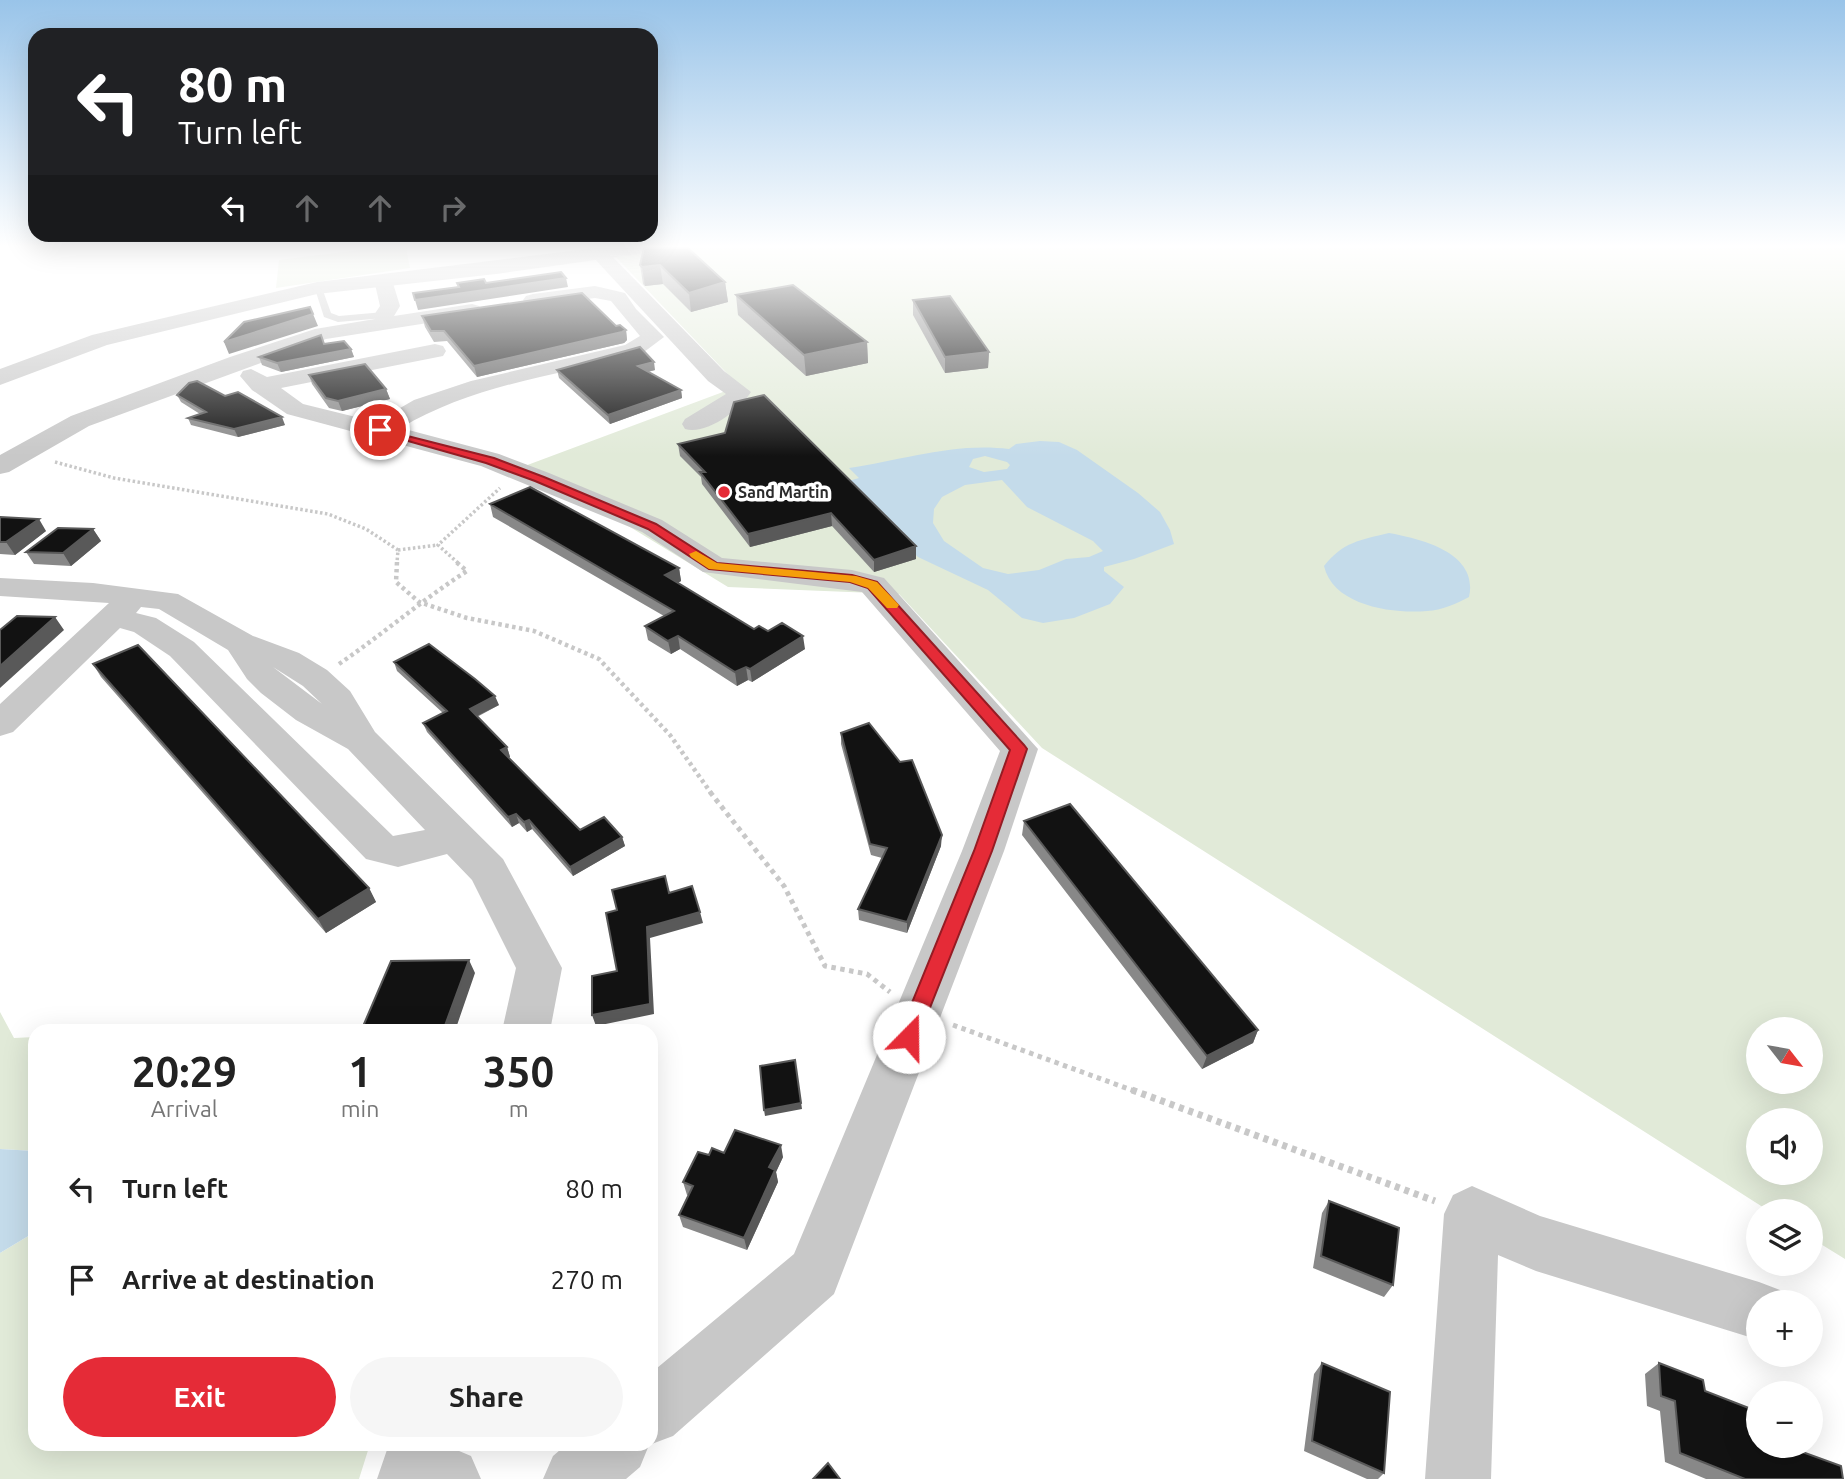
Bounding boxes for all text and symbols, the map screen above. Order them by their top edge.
icon: left [63,56,154,147]
text: 80 m [178,56,287,111]
text: Turn left [178,114,302,150]
icon: left [215,189,253,227]
icon: ahead [288,189,326,227]
icon: ahead [361,189,399,227]
icon: right [434,189,472,227]
pin [350,400,410,460]
icon: arrive [361,411,399,449]
place label: Sand Martin [738,483,829,501]
marker: Sand Martin [716,484,732,500]
position arrow [872,1000,946,1074]
north arrow [1746,1017,1824,1094]
map controls [1746,1017,1823,1458]
text: 20:29 [132,1048,237,1095]
text: 1 [348,1048,372,1095]
text: 350 [483,1048,554,1095]
text: Arrival [151,1096,218,1121]
text: min [341,1096,379,1121]
text: m [509,1096,529,1121]
button: sound [1746,1108,1823,1185]
icon: left [63,1170,101,1208]
text: Turn left [122,1174,228,1203]
text: 80 m [565,1174,623,1203]
button: layers [1746,1199,1823,1276]
icon: arrive [63,1261,101,1299]
text: Arrive at destination [122,1265,375,1294]
text: 270 m [551,1265,623,1294]
button: + [1746,1290,1823,1367]
button: Exit [63,1357,336,1437]
button: Share [350,1357,623,1437]
button: − [1746,1381,1823,1458]

